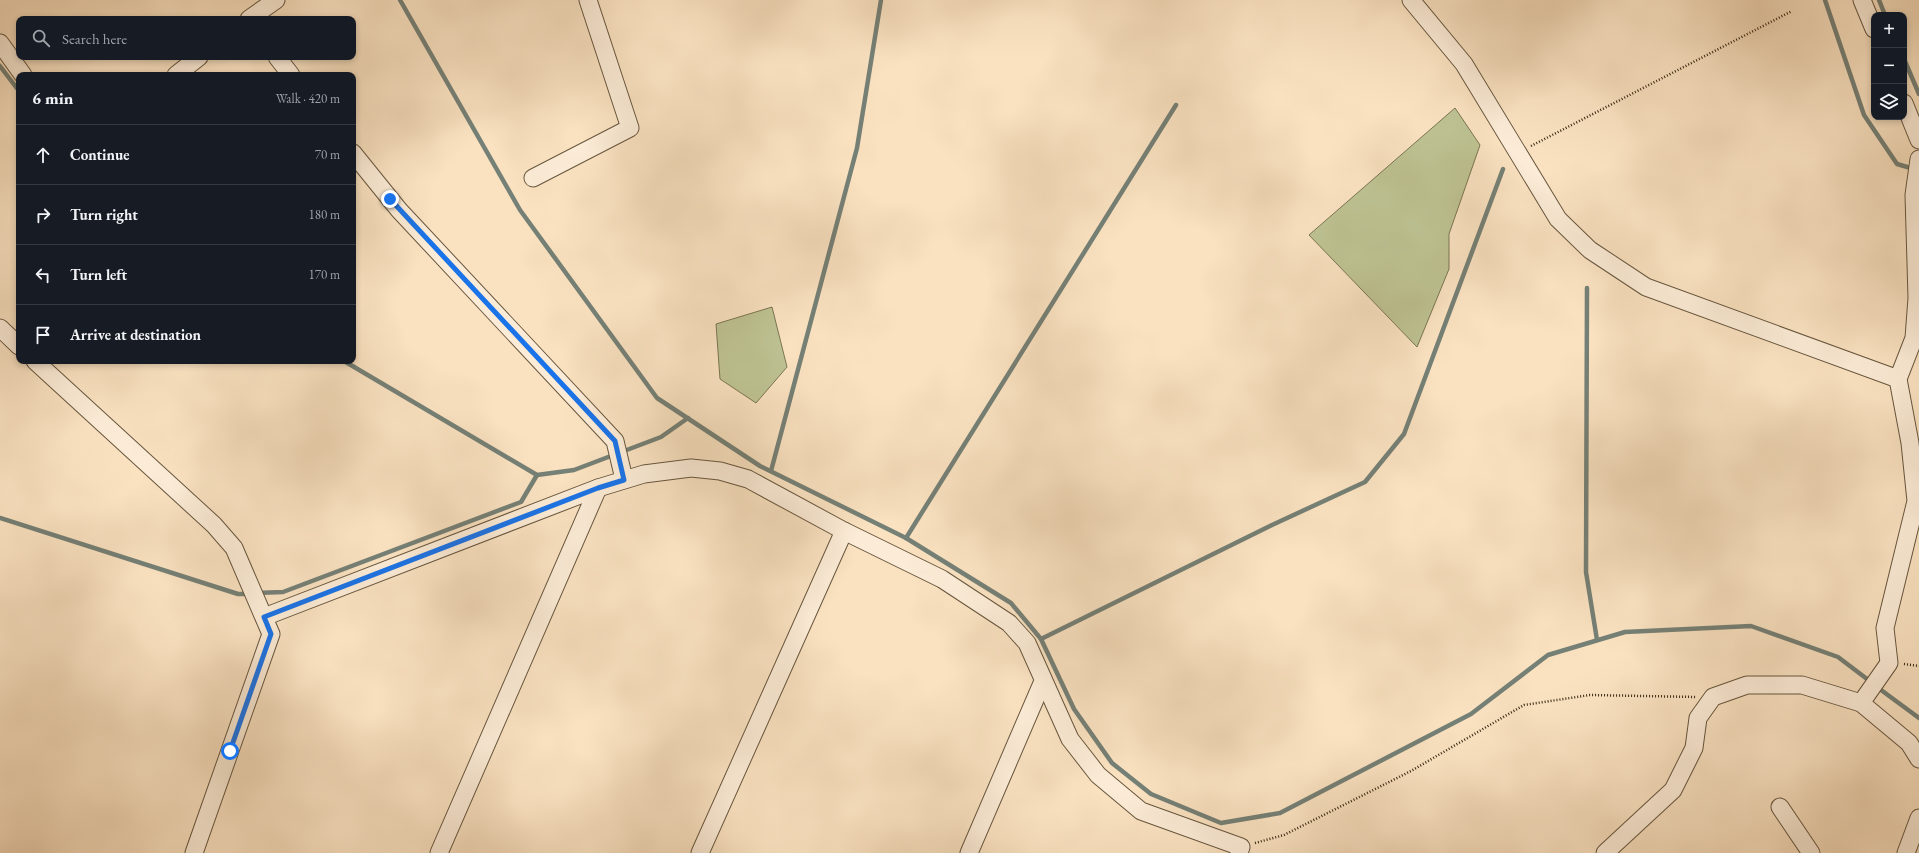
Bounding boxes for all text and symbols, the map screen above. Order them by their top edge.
map controls [1871,12,1907,120]
button: + [1871,12,1907,48]
search box [16,16,356,60]
icon: search [30,27,52,49]
text: Search here [62,29,127,48]
button: − [1871,48,1907,84]
button: layers [1871,84,1907,120]
text: 6 min [32,87,73,109]
text: Walk · 420 m [276,90,340,107]
icon: ahead [32,144,54,166]
text: Continue [70,145,130,164]
text: 70 m [315,146,340,163]
route end [381,190,399,208]
icon: right [32,204,54,226]
text: Turn right [70,205,138,224]
text: 180 m [309,206,340,223]
icon: left [32,264,54,286]
text: Turn left [70,265,127,284]
text: 170 m [309,266,340,283]
icon: arrive [32,324,54,346]
text: Arrive at destination [70,325,201,344]
route start [221,742,239,760]

